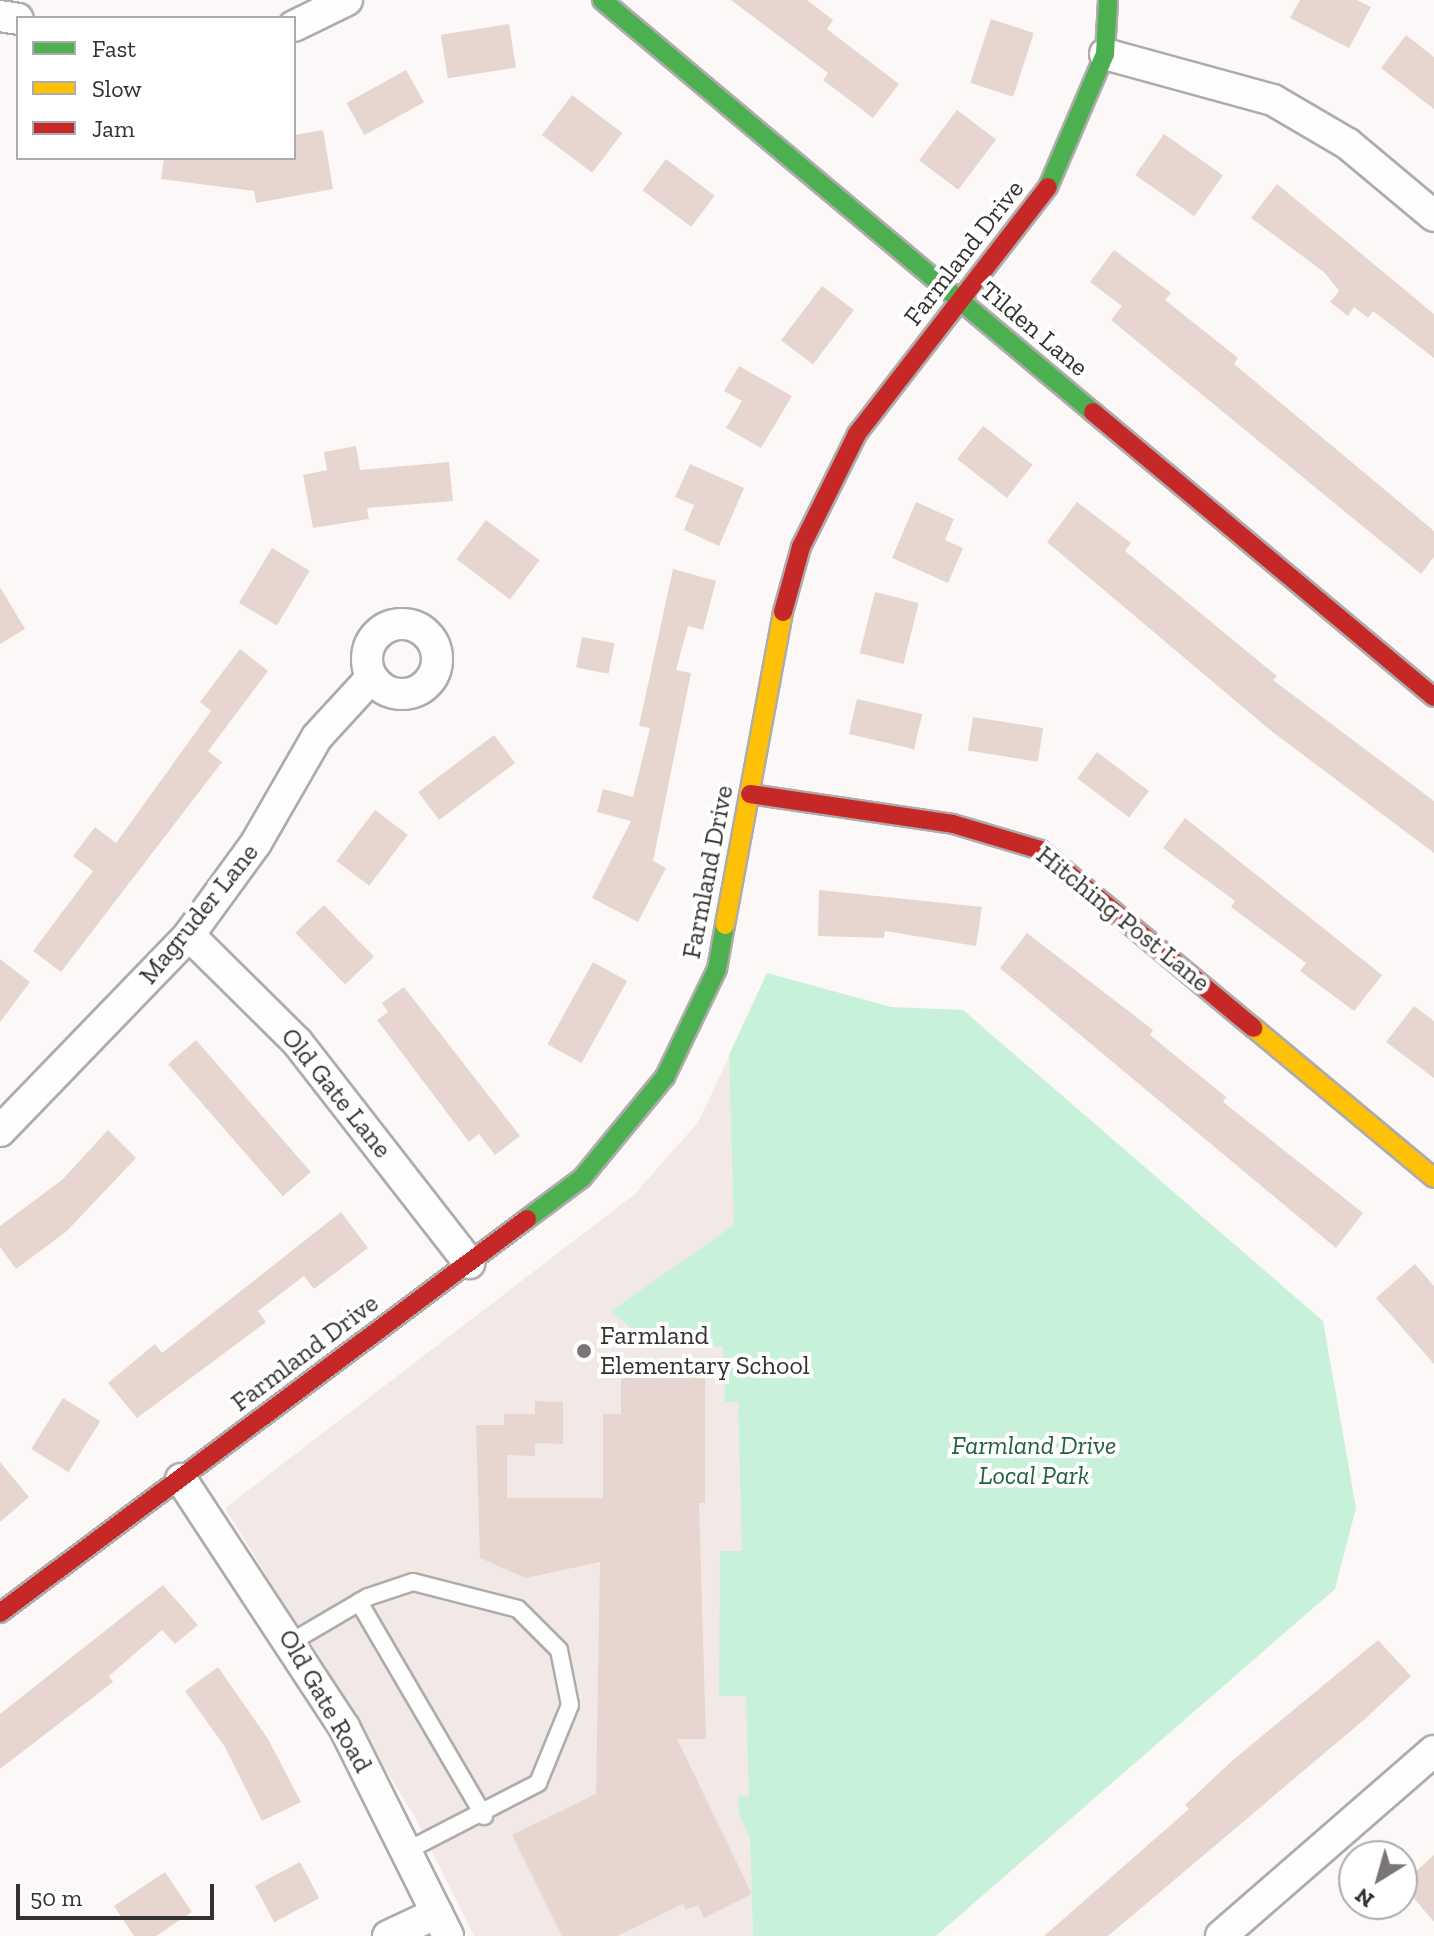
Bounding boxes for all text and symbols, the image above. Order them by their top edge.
legend [16,16,296,160]
text: Fast [92,34,136,63]
text: Slow [92,74,142,103]
text: Jam [92,114,135,143]
street label: Farmland Drive [898,174,1030,332]
street label: Tilden Lane [974,275,1094,383]
street label: Farmland Drive [676,783,740,961]
street label: Magruder Lane [133,837,265,991]
street label: Hitching Post Lane [1030,840,1216,998]
street label: Old Gate Lane [274,1022,398,1164]
street label: Farmland Drive [225,1288,385,1418]
place label: Farmland Elementary School [600,1320,810,1382]
marker: Farmland Elementary School [575,1342,593,1360]
park label: Farmland Drive Local Park [952,1430,1116,1492]
street label: Old Gate Road [272,1624,378,1778]
north arrow [1338,1840,1418,1920]
scale bar [20,1868,218,1918]
text: N [1350,1882,1379,1914]
text: 50 m [30,1883,82,1912]

